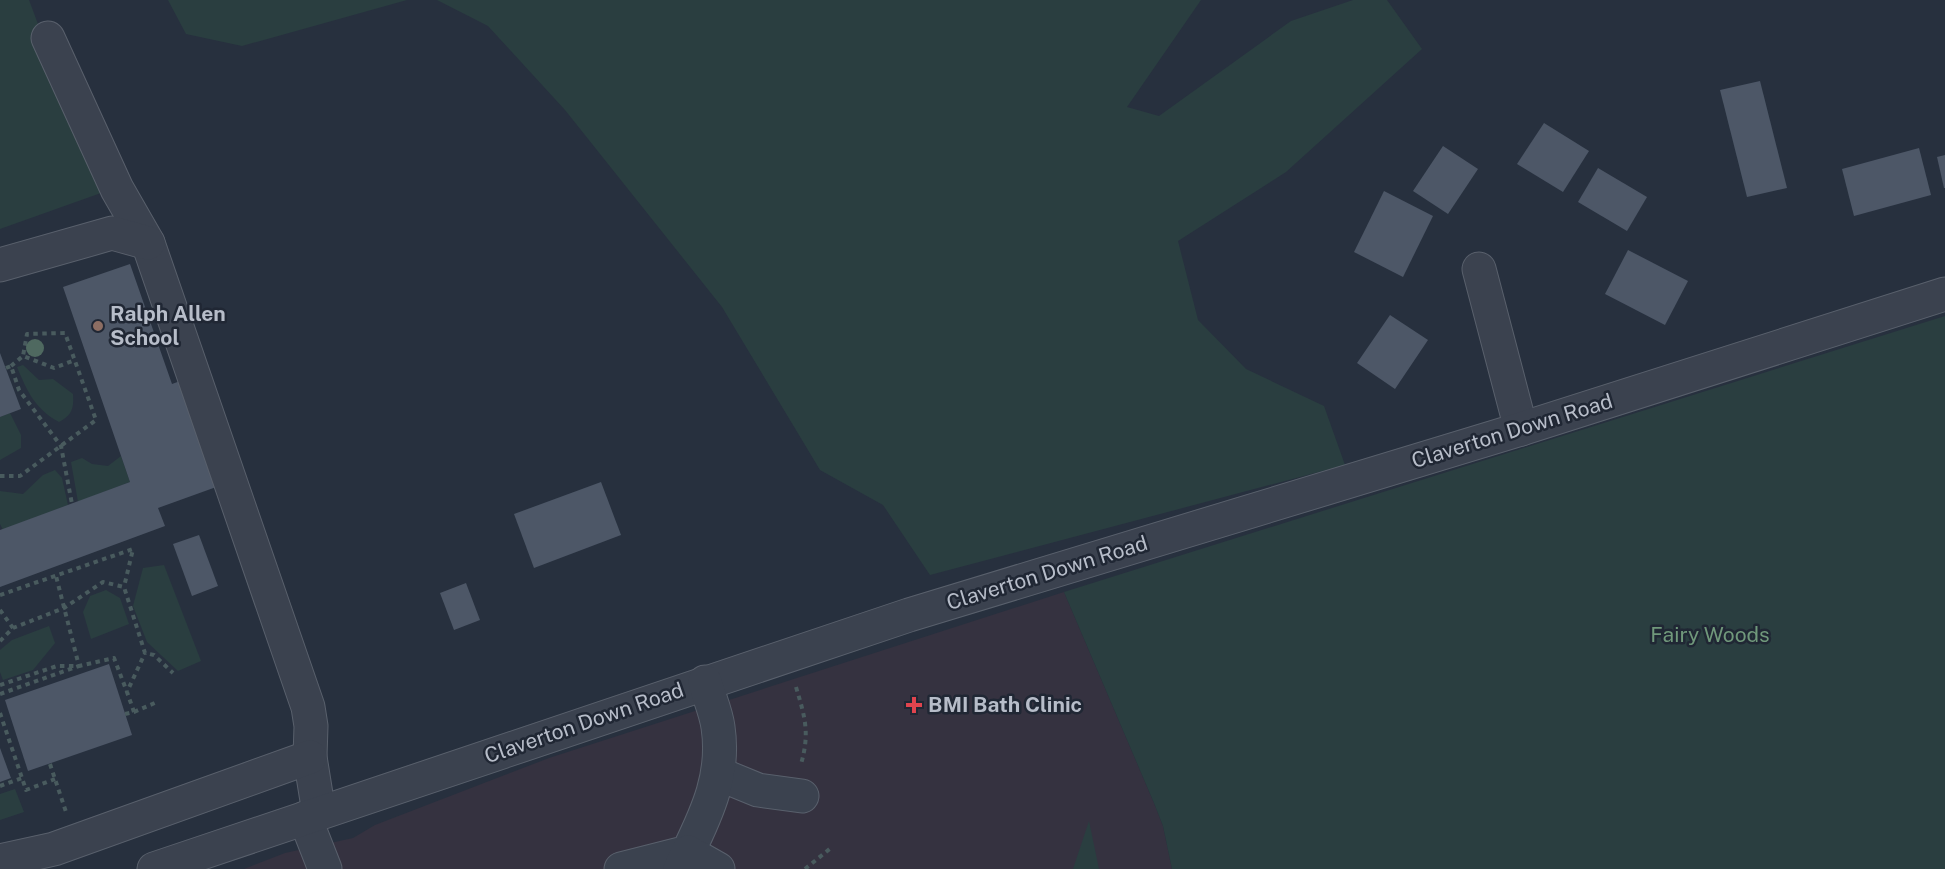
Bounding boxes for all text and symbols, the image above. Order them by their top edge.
place label: Ralph Allen School [110,301,226,350]
marker: Ralph Allen School [91,319,105,333]
street label: Claverton Down Road [1408,388,1615,473]
street label: Claverton Down Road [943,530,1150,615]
park label: Fairy Woods [1650,622,1770,647]
street label: Claverton Down Road [481,677,687,768]
place label: BMI Bath Clinic [928,692,1082,717]
marker: BMI Bath Clinic [905,696,923,714]

